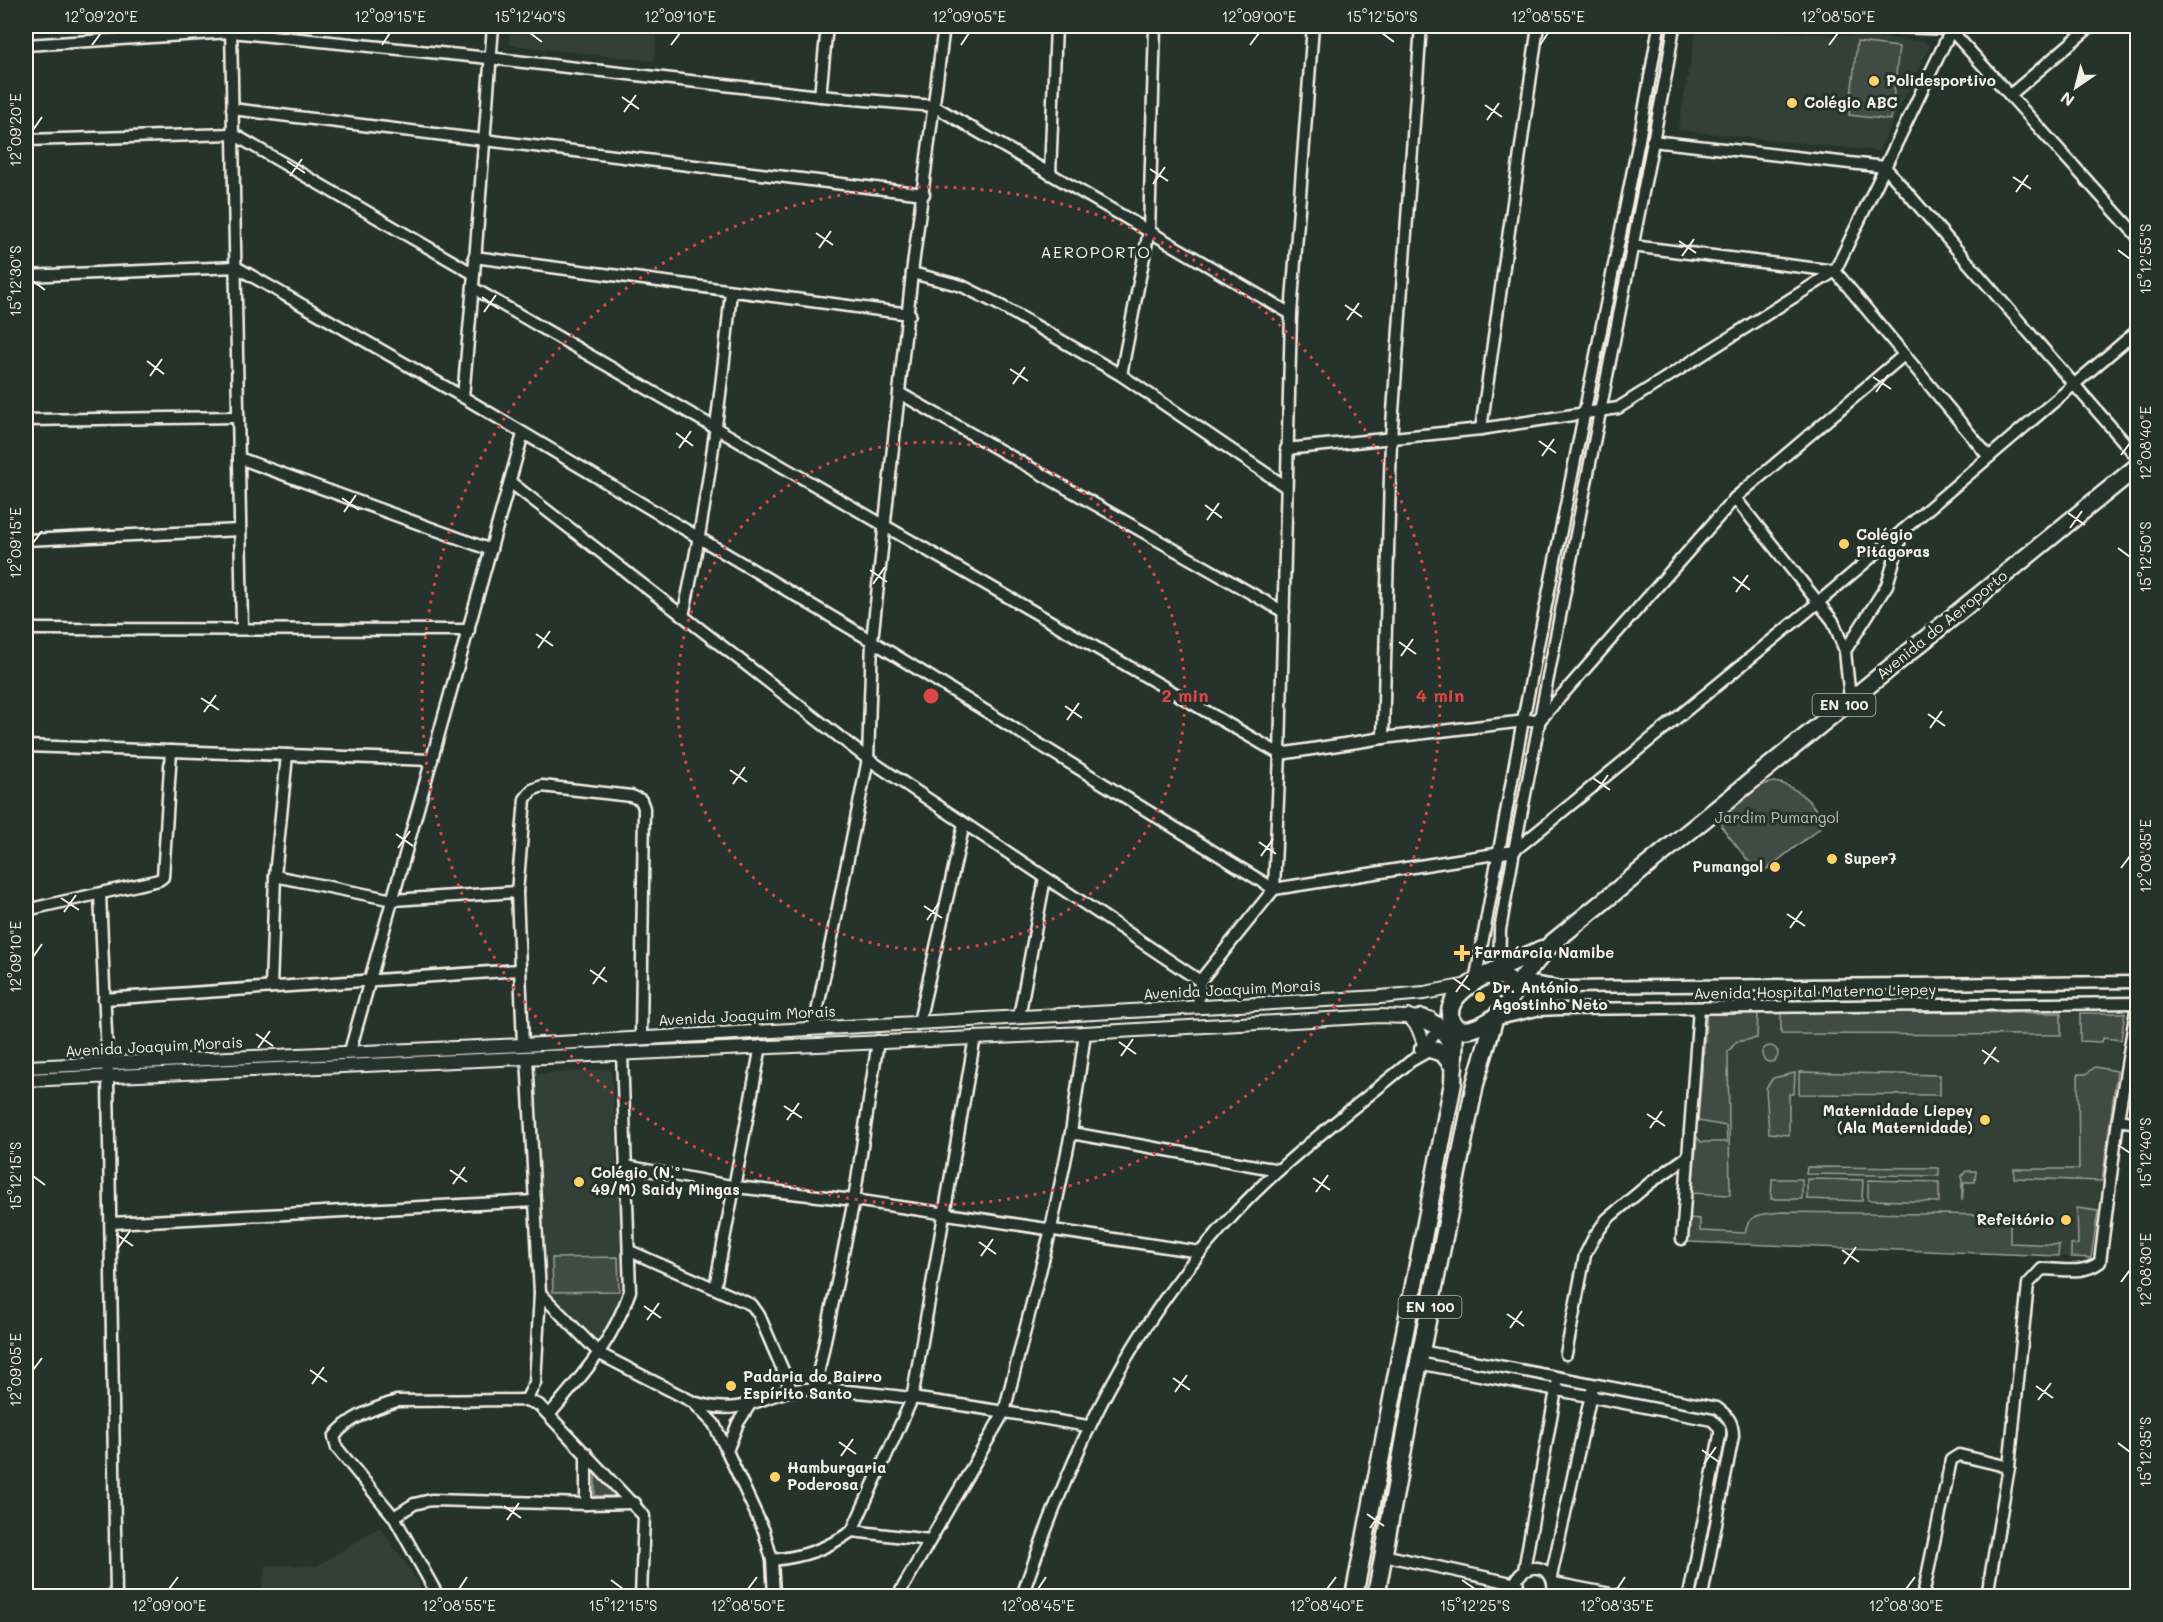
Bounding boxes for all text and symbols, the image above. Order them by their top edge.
text: 12°09'20"E [64,6,138,26]
text: 12°09'15"E [354,6,426,26]
text: 15°12'40"S [494,6,566,26]
text: 12°09'10"E [644,6,716,26]
text: 12°09'05"E [932,6,1006,26]
text: 12°09'00"E [1222,6,1297,26]
text: 15°12'50"S [1346,6,1418,26]
text: 12°08'55"E [1511,6,1585,26]
text: 12°08'50"E [1801,6,1876,26]
north arrow [2046,57,2106,117]
place label: Polidesportivo [1886,70,1996,90]
marker: Polidesportivo [1867,74,1881,88]
text: N [2056,88,2078,112]
place label: Colégio ABC [1804,92,1898,112]
text: 12°09'20"E [5,93,25,167]
marker: Colégio ABC [1785,96,1799,110]
text: 15°12'55"S [2135,224,2155,294]
district label: AEROPORTO [1041,241,1151,262]
text: 15°12'30"S [5,245,25,317]
text: 12°08'40"E [2135,405,2155,480]
text: 12°09'15"E [5,507,25,579]
text: 15°12'50"S [2135,521,2155,593]
place label: Colégio Pitágoras [1856,524,1930,561]
marker: Colégio Pitágoras [1837,537,1851,551]
street label: Avenida do Aeroporto [1872,565,2011,683]
text: 2 min [1161,683,1209,707]
text: 4 min [1416,683,1464,707]
centre of rings [921,686,941,706]
road number: EN 100 [1812,694,1876,716]
park label: Jardim Pumangol [1715,807,1839,827]
text: 12°08'35"E [2135,819,2155,893]
place label: Super7 [1844,848,1897,868]
marker: Super7 [1825,852,1839,866]
place label: Pumangol [1692,856,1763,876]
marker: Pumangol [1768,860,1782,874]
text: 12°09'10"E [5,921,25,993]
place label: Farmárcia Namibe [1474,942,1614,962]
marker: Farmárcia Namibe [1455,946,1469,960]
street label: Avenida Joaquim Morais [1143,974,1321,1004]
place label: Dr. António Agostinho Neto [1492,977,1608,1014]
street label: Avenida Hospital Materno Liepey [1693,979,1937,1003]
marker: Dr. António Agostinho Neto [1473,990,1487,1004]
street label: Avenida Joaquim Morais [658,1000,836,1030]
street label: Avenida Joaquim Morais [65,1031,243,1061]
place label: Maternidade Liepey (Ala Maternidade) [1823,1100,1973,1137]
marker: Maternidade Liepey (Ala Maternidade) [1978,1113,1992,1127]
text: 15°12'40"S [2135,1117,2155,1189]
text: 15°12'15"S [5,1142,25,1210]
place label: Colégio (N.º 49/M) Saidy Mingas [591,1162,740,1199]
marker: Colégio (N.º 49/M) Saidy Mingas [572,1175,586,1189]
place label: Refeitório [1976,1209,2054,1229]
marker: Refeitório [2059,1213,2073,1227]
text: 12°08'30"E [2135,1232,2155,1307]
road number: EN 100 [1398,1296,1462,1318]
text: 12°09'05"E [5,1333,25,1407]
place label: Padaria do Bairro Espírito Santo [743,1366,882,1403]
marker: Padaria do Bairro Espírito Santo [724,1379,738,1393]
text: 15°12'35"S [2135,1417,2155,1487]
place label: Hamburgaria Poderosa [787,1457,886,1494]
marker: Hamburgaria Poderosa [768,1470,782,1484]
text: 12°09'00"E [132,1595,207,1615]
text: 12°08'55"E [422,1595,496,1615]
text: 15°12'15"S [589,1595,657,1615]
text: 12°08'50"E [711,1595,786,1615]
text: 12°08'45"E [1001,1595,1075,1615]
text: 12°08'40"E [1290,1595,1365,1615]
text: 15°12'25"S [1440,1595,1510,1615]
text: 12°08'35"E [1580,1595,1654,1615]
text: 12°08'30"E [1869,1595,1944,1615]

